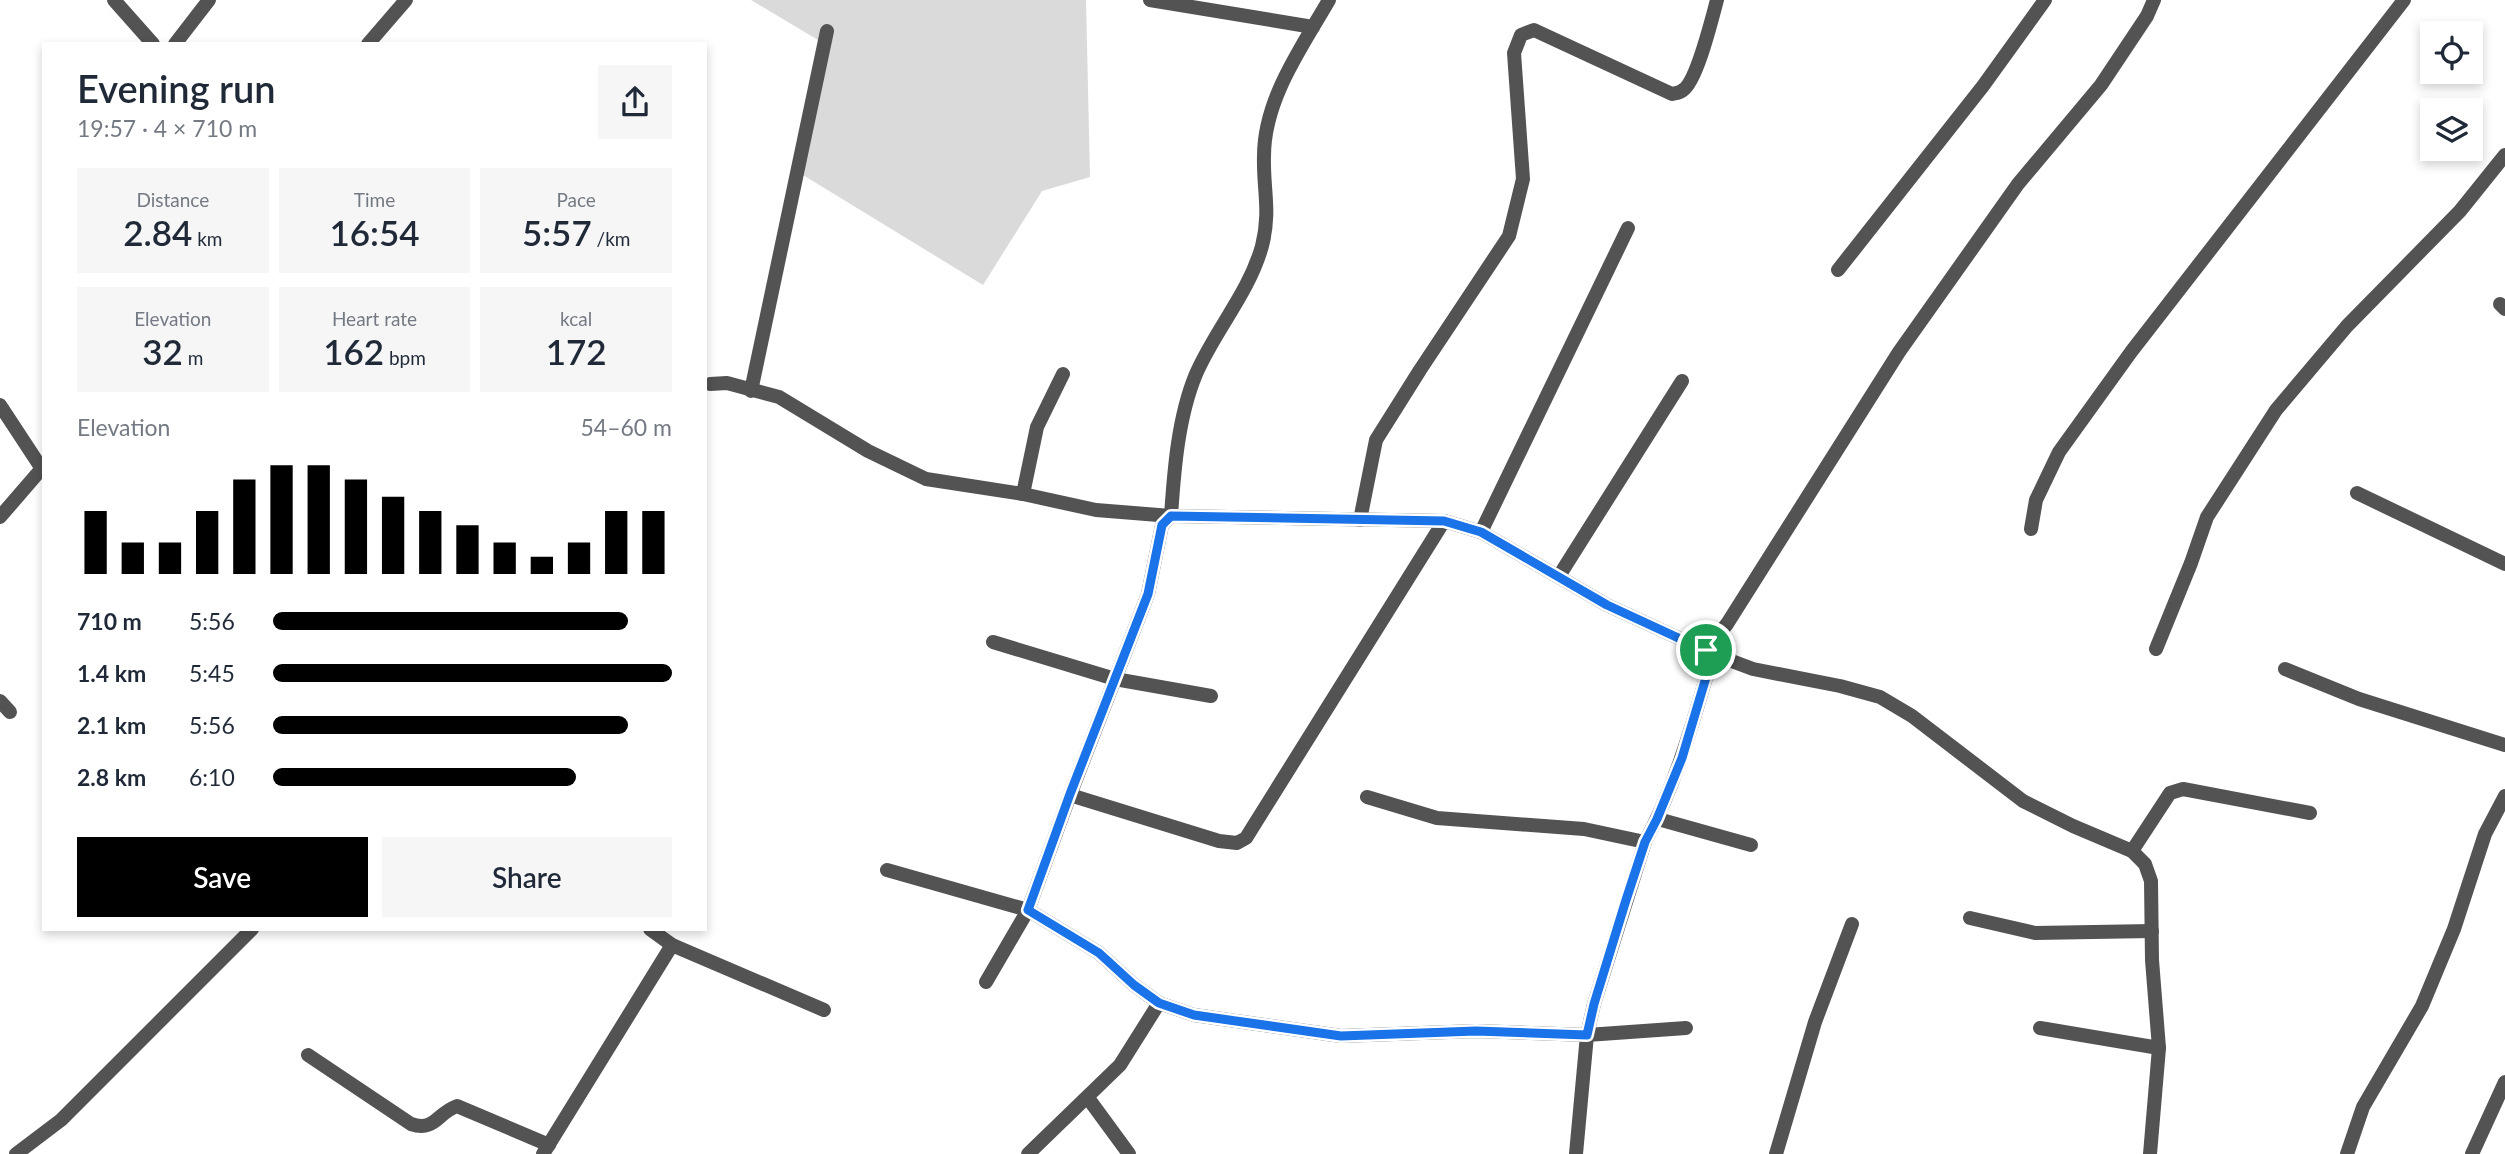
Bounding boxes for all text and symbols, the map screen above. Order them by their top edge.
map controls [2420,21,2483,161]
button: locate [2420,21,2483,84]
text: Evening run [77,65,276,111]
button: share [598,65,672,139]
button: layers [2420,98,2483,161]
text: 19:57 · 4 × 710 m [77,114,257,142]
text: Distance [136,188,209,211]
text: Time [354,188,395,211]
text: Pace [556,188,596,211]
text: 2.84 [123,211,192,253]
text: 16:54 [329,211,420,253]
text: 5:57 [522,211,592,253]
text: km [192,227,223,250]
text: /km [592,227,630,250]
text: Elevation [134,307,211,330]
text: Heart rate [332,307,417,330]
text: kcal [560,307,592,330]
text: 32 [142,330,183,372]
text: 162 [323,330,384,372]
text: 172 [546,330,607,372]
text: m [183,346,203,369]
text: bpm [384,346,426,369]
text: Elevation [77,413,170,441]
text: 54–60 m [580,413,672,441]
text: 710 m [77,607,142,635]
text: 5:56 [189,607,235,635]
pin [1676,620,1736,680]
icon: arrive [1687,631,1725,669]
text: 1.4 km [77,659,146,687]
text: 5:45 [189,659,235,687]
text: 2.1 km [77,711,146,739]
text: 5:56 [189,711,235,739]
text: 2.8 km [77,763,146,791]
text: 6:10 [189,763,235,791]
button: Save [77,837,368,917]
button: Share [382,837,672,917]

